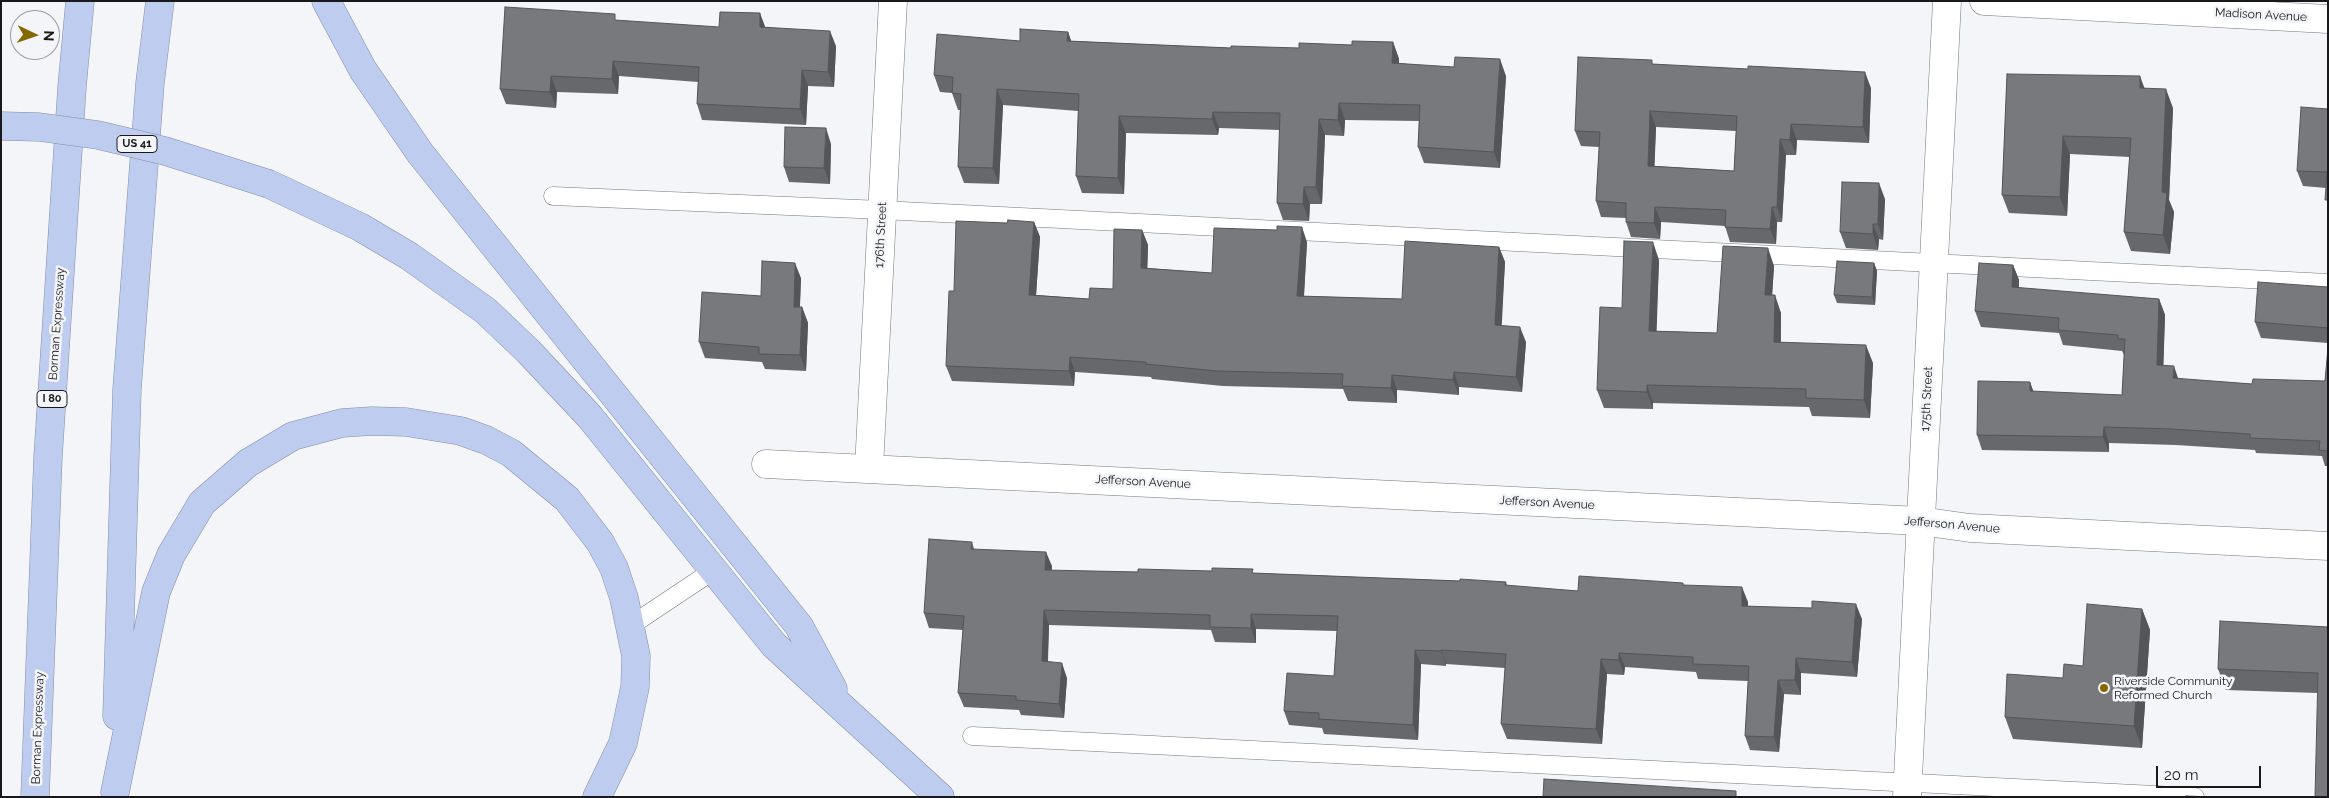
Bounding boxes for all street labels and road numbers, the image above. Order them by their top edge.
street label: Madison Avenue [2215,5,2307,25]
road number: US 41 [117,136,157,152]
street label: 176th Street [872,202,890,268]
street label: Borman Expressway [46,267,68,381]
street label: 175th Street [1918,366,1936,432]
road number: I 80 [37,390,67,408]
street label: Jefferson Avenue [1095,472,1191,492]
street label: Jefferson Avenue [1499,493,1595,513]
street label: Jefferson Avenue [1904,514,2000,536]
street label: Borman Expressway [29,671,47,785]

